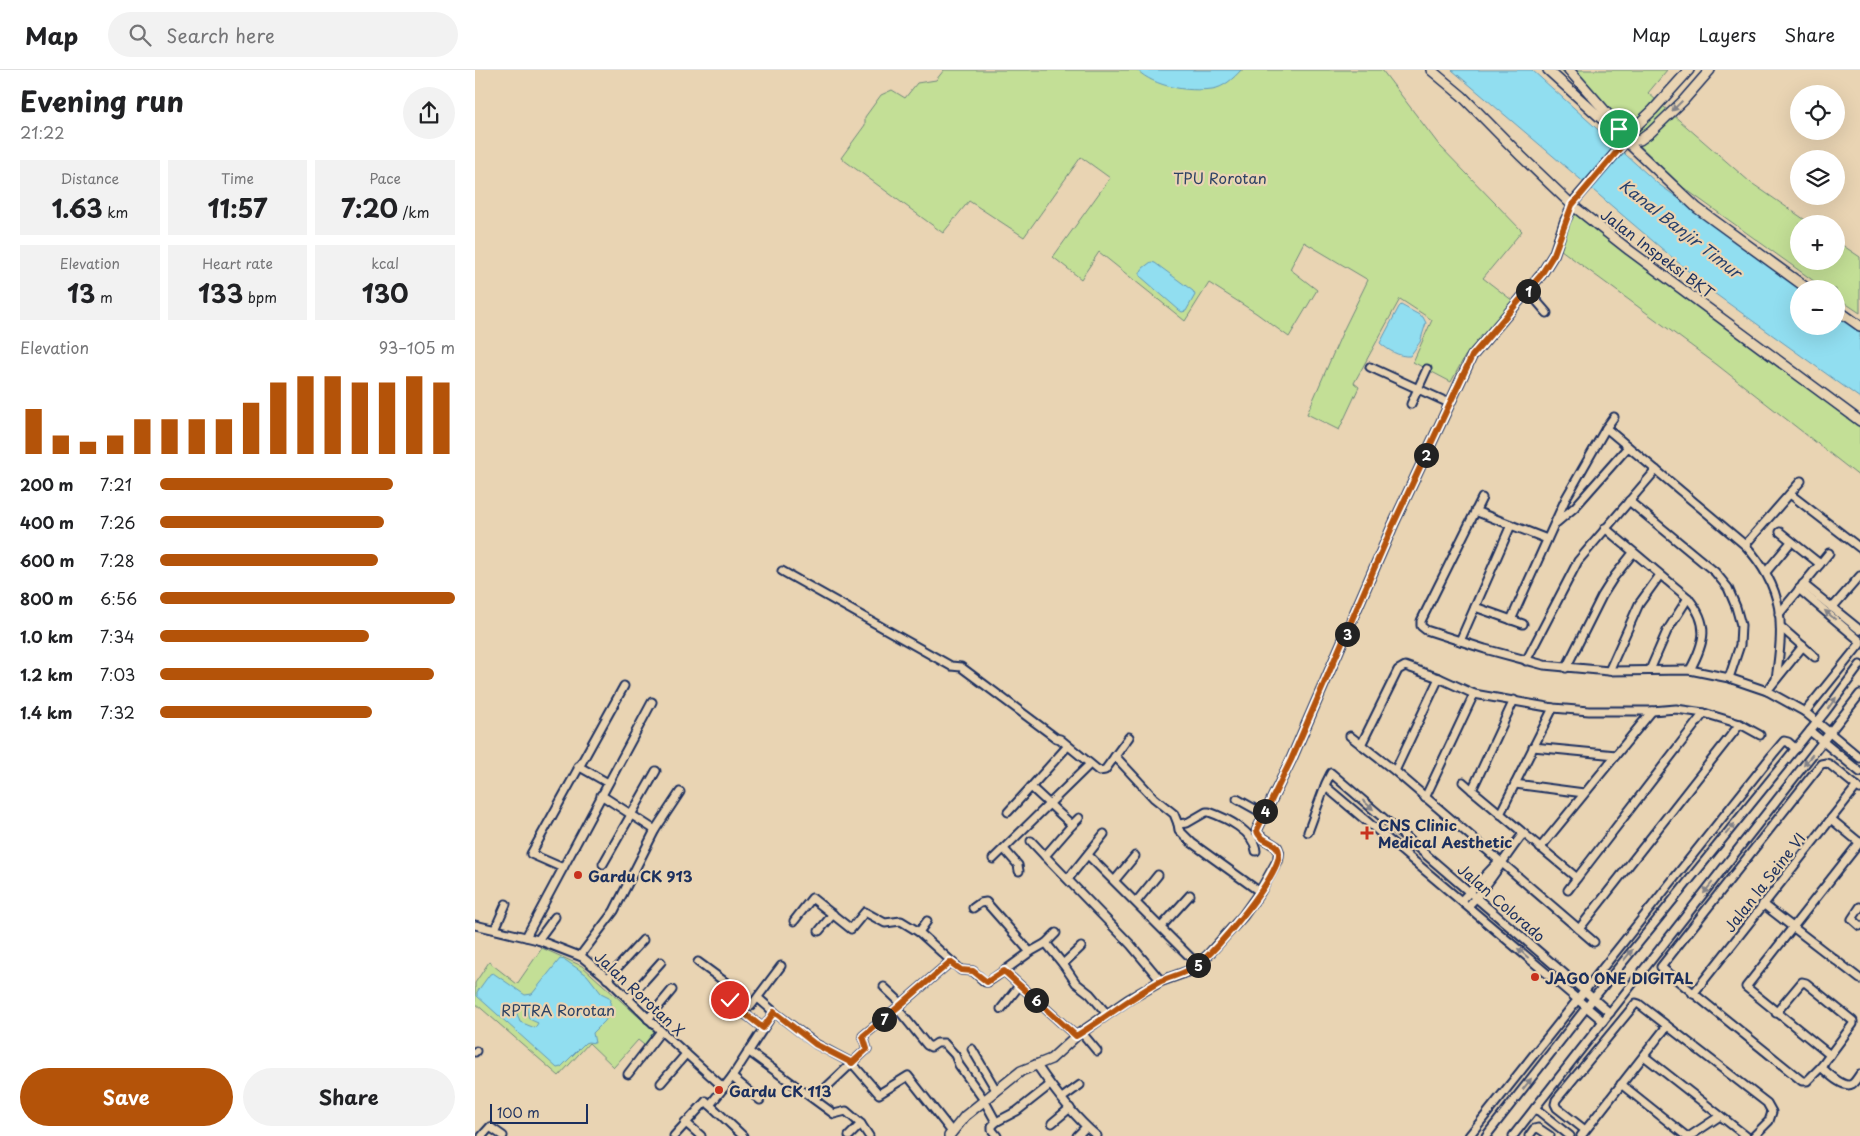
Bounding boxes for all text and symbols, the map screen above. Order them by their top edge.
search box [108,12,458,57]
text: Map [25,17,78,53]
icon: search [126,21,154,49]
text: Search here [166,21,275,49]
text: Map [1632,21,1671,48]
text: Layers [1699,21,1756,48]
text: Share [1784,21,1835,48]
text: Evening run [20,79,184,122]
map controls [1790,85,1845,335]
button: locate [1790,85,1845,140]
button: share [403,87,455,139]
one-way arrow [1671,100,1683,112]
pin [1598,108,1640,150]
icon: arrive [1605,115,1633,143]
text: 21:22 [20,120,65,144]
button: layers [1790,150,1845,205]
park label: TPU Rorotan [1173,166,1267,189]
text: Distance [60,168,119,189]
text: Time [221,168,254,189]
text: Pace [369,168,401,189]
water label: Kanal Banjir Timur [1615,173,1749,285]
text: 1.63 [51,189,103,227]
text: 11:57 [208,189,267,227]
text: 7:20 [341,189,398,227]
text: km [103,202,128,223]
text: /km [398,202,429,223]
street label: Jalan Inspeksi BKT [1596,203,1720,304]
button: + [1790,215,1845,270]
text: Elevation [60,253,120,274]
text: Heart rate [202,253,273,274]
text: kcal [371,253,399,274]
text: 13 [67,274,95,312]
text: 133 [198,274,243,312]
text: 130 [362,274,409,312]
pin: 1 [1515,278,1541,304]
button: − [1790,280,1845,335]
text: 1 [1525,281,1532,302]
text: m [95,287,113,308]
text: bpm [243,287,277,308]
text: Elevation [20,335,89,359]
text: 93–105 m [379,335,455,359]
pin: 2 [1413,442,1439,468]
text: 2 [1422,445,1431,466]
text: 200 m [20,472,74,496]
text: 7:21 [100,472,132,496]
text: 400 m [20,510,74,534]
text: 7:26 [100,510,135,534]
text: 600 m [20,548,74,572]
text: 7:28 [100,548,135,572]
text: 800 m [20,586,73,610]
text: 6:56 [100,586,137,610]
one-way arrow [1824,609,1836,621]
pin: 3 [1335,622,1359,646]
text: 1.0 km [20,624,73,648]
text: 7:34 [100,624,135,648]
text: 3 [1343,624,1352,645]
text: 1.2 km [20,662,73,686]
text: 7:03 [100,662,135,686]
one-way arrow [1827,697,1838,710]
text: 1.4 km [20,700,72,724]
text: 7:32 [100,700,135,724]
one-way arrow [1803,753,1814,766]
pin: 4 [1253,798,1277,824]
one-way arrow [1362,799,1374,811]
text: 4 [1261,801,1270,822]
place label: CNS Clinic Medical Aesthetic [1378,813,1512,853]
one-way arrow [1725,823,1736,836]
marker: CNS Clinic Medical Aesthetic [1360,826,1374,840]
street label: Jalan la Seine VI [1718,827,1810,937]
street label: Jalan Colorado [1453,857,1551,947]
place label: Gardu CK 913 [588,864,693,887]
marker: Gardu CK 913 [572,869,584,881]
one-way arrow [1703,881,1713,894]
street label: Jalan Rorotan X [590,945,690,1041]
one-way arrow [1516,947,1529,958]
one-way arrow [1623,949,1634,962]
pin: 5 [1185,952,1211,978]
text: 5 [1194,955,1203,976]
place label: JAGO ONE DIGITAL [1545,966,1693,989]
marker: JAGO ONE DIGITAL [1529,971,1541,983]
pin [709,979,751,1021]
icon: check [716,986,744,1014]
pin: 6 [1023,988,1049,1012]
text: 6 [1032,990,1041,1011]
park label: RPTRA Rorotan [501,998,615,1021]
pin: 7 [871,1006,897,1032]
text: 7 [880,1009,889,1030]
button: Save [20,1068,233,1126]
button: Share [243,1068,455,1126]
one-way arrow [1521,1078,1532,1091]
place label: Gardu CK 113 [729,1079,831,1102]
marker: Gardu CK 113 [713,1084,725,1096]
scale bar [490,1101,587,1124]
text: 100 m [497,1102,540,1123]

